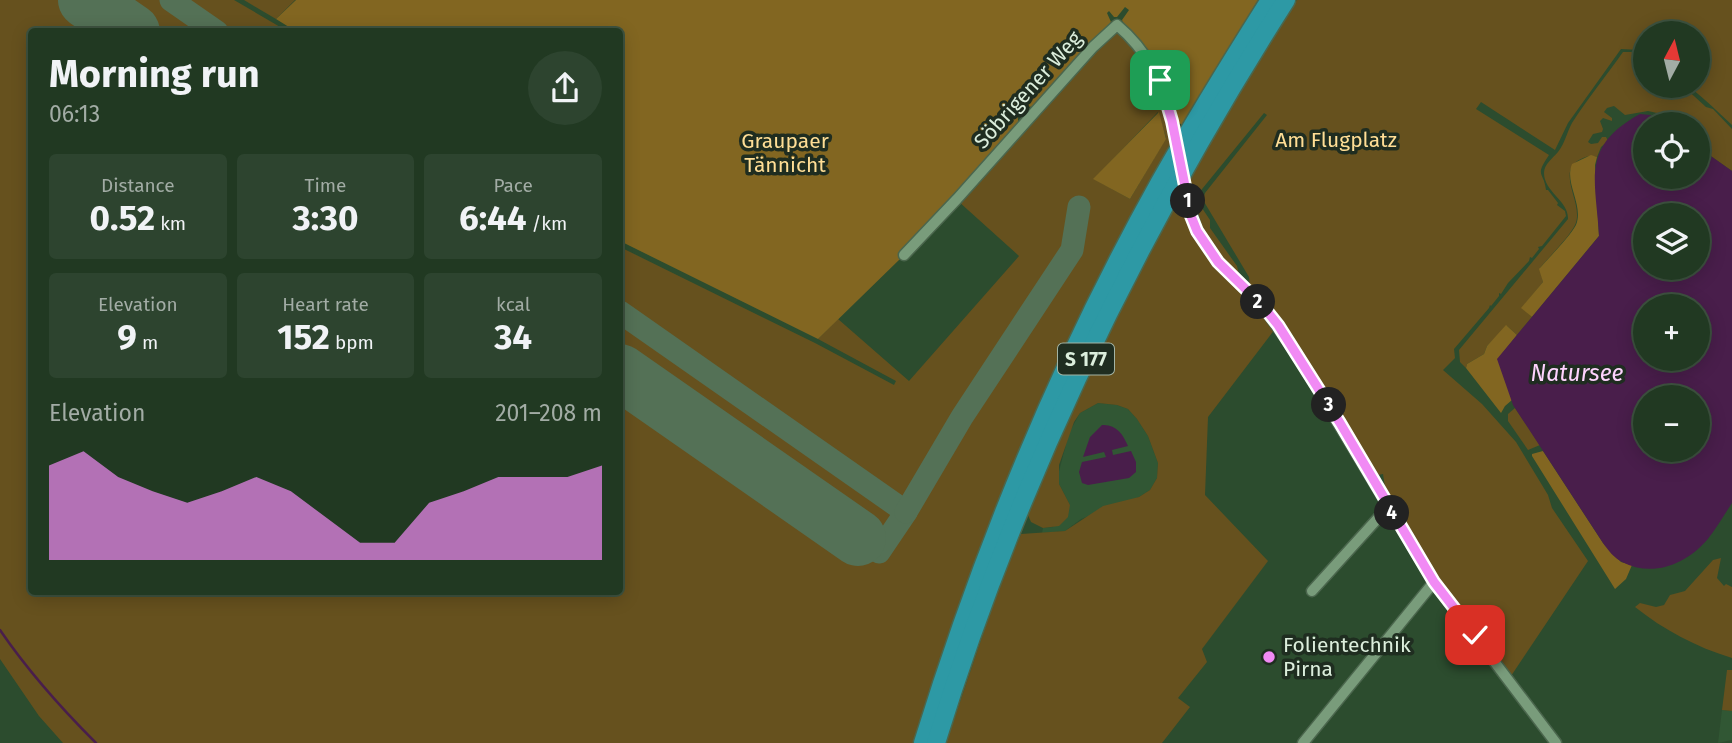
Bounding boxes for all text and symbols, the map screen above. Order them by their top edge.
north arrow [1633,21,1710,98]
map controls [1633,21,1710,462]
street label: Söbrigener Weg [968,26,1088,154]
pin [1130,50,1190,110]
text: Morning run [49,51,260,97]
button: share [528,51,602,125]
icon: arrive [1141,61,1179,99]
text: 06:13 [49,100,100,128]
button: locate [1633,112,1710,189]
park label: Am Flugplatz [1275,127,1397,153]
park label: Graupaer Tännicht [741,128,829,178]
text: Distance [101,174,175,197]
text: Time [305,174,346,197]
text: Pace [493,174,533,197]
pin: 1 [1170,184,1206,218]
text: 1 [1183,189,1192,212]
text: 0.52 [90,197,155,239]
text: 3:30 [293,197,358,239]
text: 6:44 [459,197,526,239]
button: layers [1633,203,1710,280]
text: km [155,212,186,235]
text: /km [526,212,567,235]
pin: 2 [1240,284,1276,320]
text: 2 [1253,290,1262,313]
text: Elevation [98,293,178,316]
text: Heart rate [282,293,369,316]
text: kcal [496,293,530,316]
button: + [1633,294,1710,371]
text: 9 [117,316,137,358]
text: 152 [277,316,330,358]
text: 34 [494,316,532,358]
text: m [137,331,158,354]
text: bpm [330,331,374,354]
road number: S 177 [1058,344,1114,374]
water label: Natursee [1531,359,1623,387]
button: − [1633,385,1710,462]
pin: 3 [1312,388,1346,422]
text: 3 [1324,393,1333,416]
text: Elevation [49,399,145,427]
text: 201–208 m [495,399,602,427]
pin: 4 [1374,496,1410,530]
text: 4 [1386,501,1397,524]
pin [1445,605,1505,665]
icon: check [1456,616,1494,654]
place label: Folientechnik Pirna [1283,632,1411,682]
marker: Folientechnik Pirna [1261,649,1277,665]

